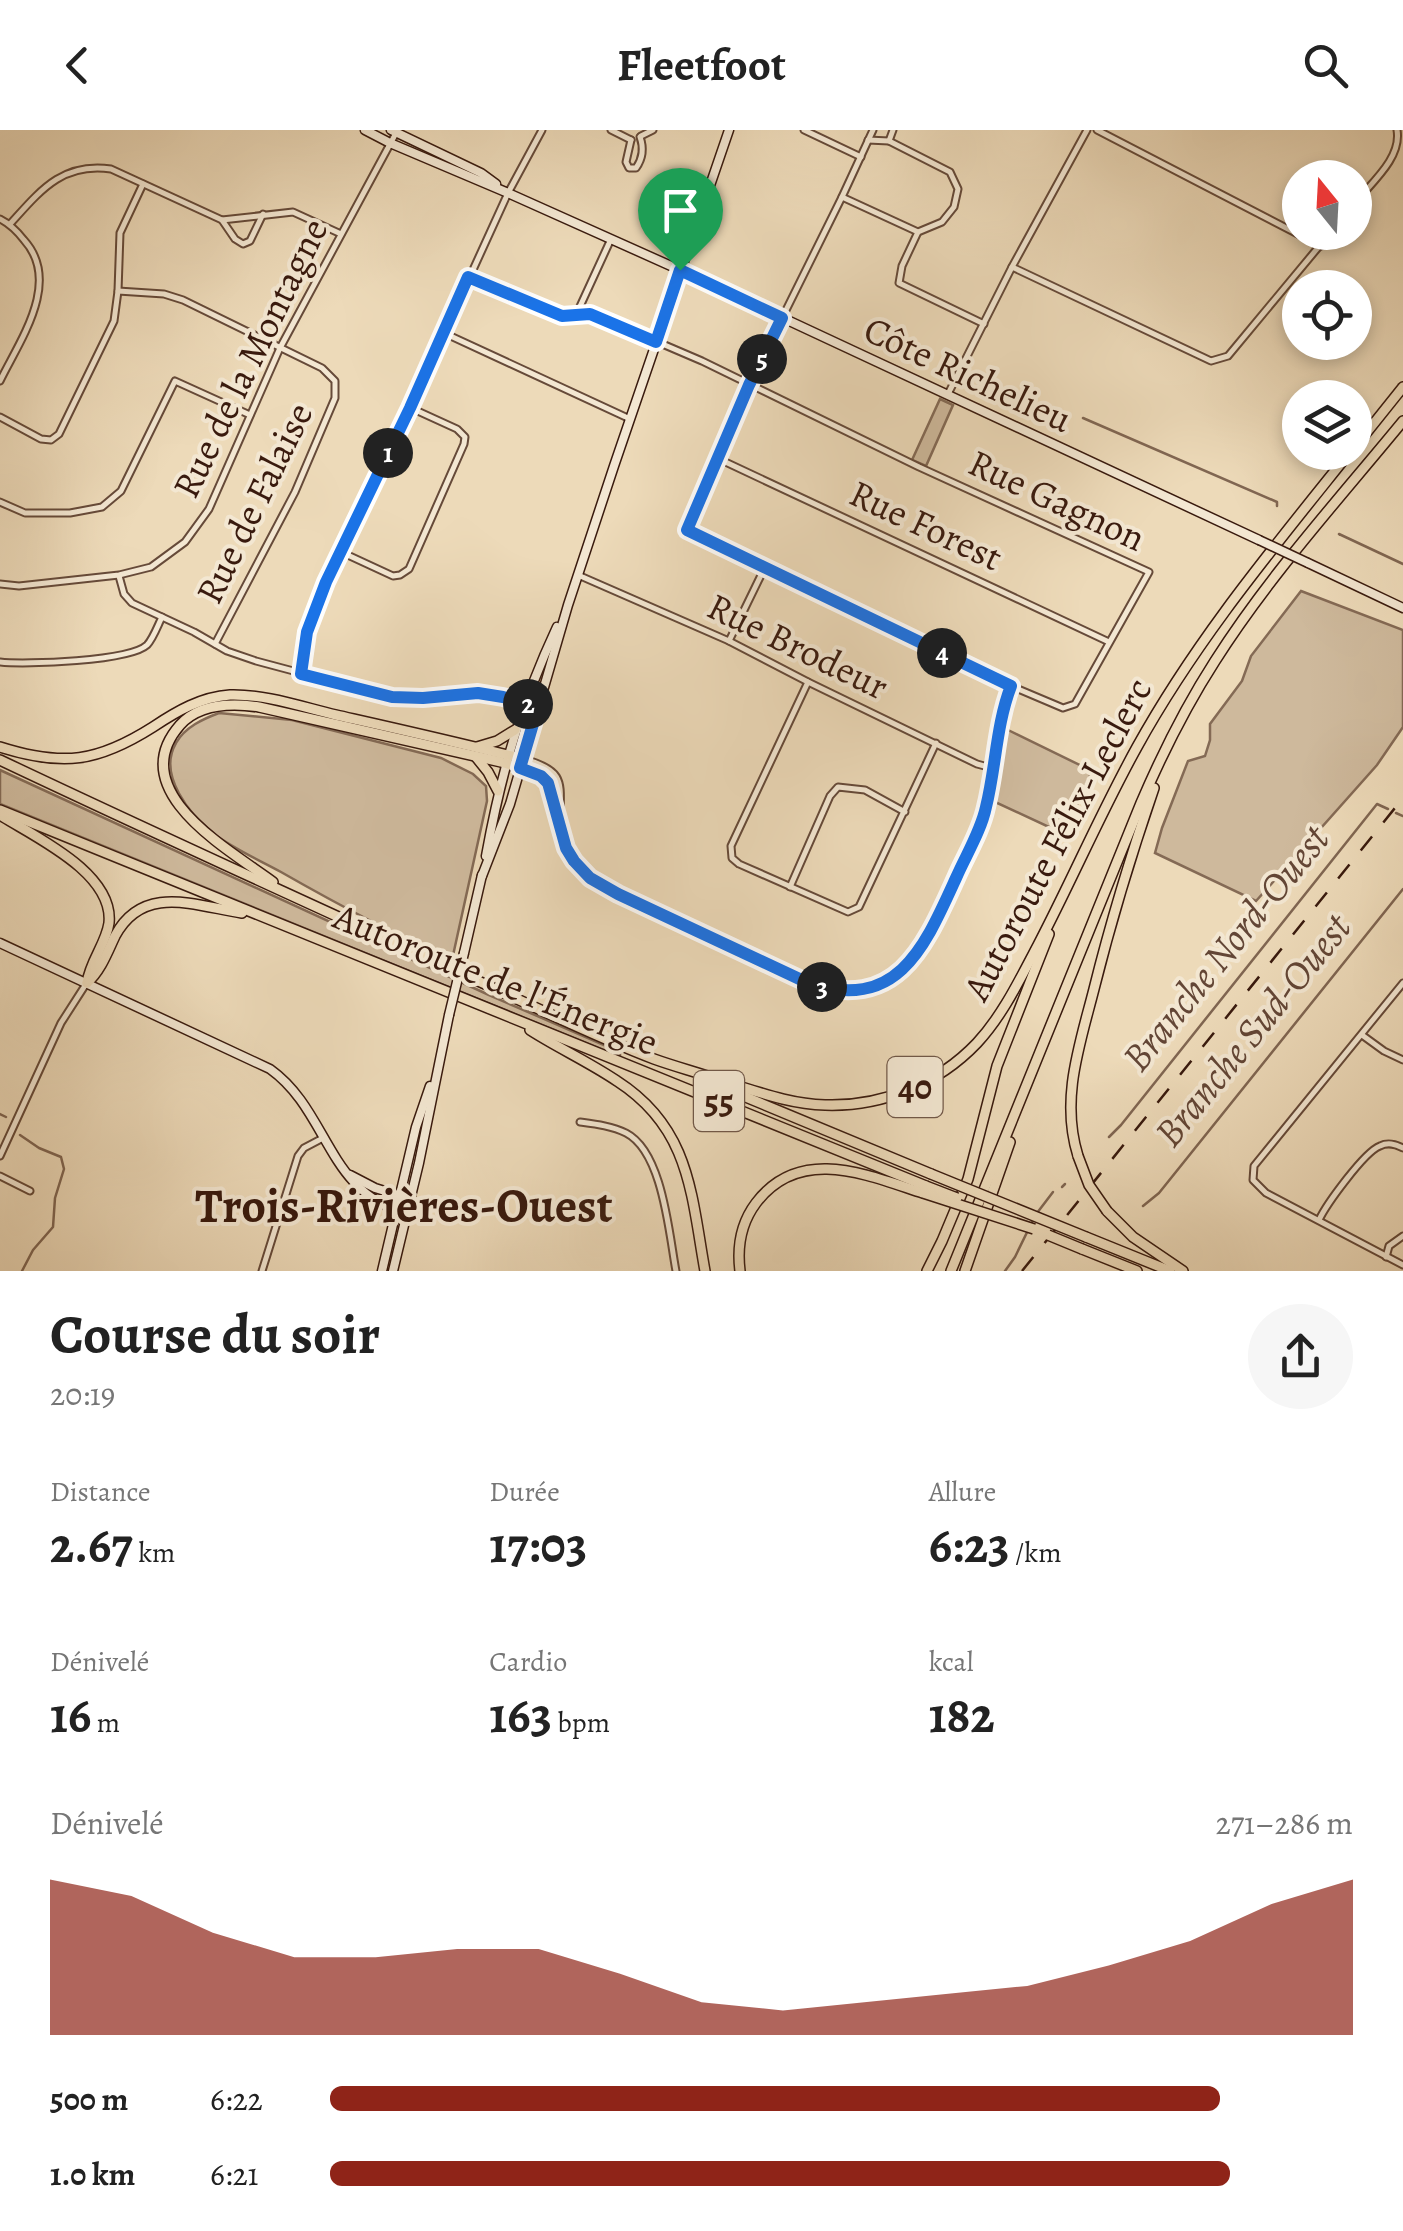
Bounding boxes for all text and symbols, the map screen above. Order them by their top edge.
text: Fleetfoot [617,34,786,96]
icon: back [50,38,105,93]
icon: search [1298,38,1353,93]
north arrow [1282,160,1372,250]
map controls [1282,160,1372,470]
pin [638,168,723,271]
icon: arrive [653,183,708,238]
street label: Rue de la Montagne [160,210,340,506]
button: locate [1282,270,1372,360]
street label: Côte Richelieu [856,303,1081,445]
pin: 5 [737,334,787,384]
text: 5 [756,340,768,378]
button: layers [1282,380,1372,470]
street label: Rue de Falaise [183,394,325,612]
pin: 1 [363,428,413,478]
text: 1 [383,434,393,472]
street label: Rue Gagnon [960,436,1154,564]
street label: Rue Forest [841,467,1011,583]
street label: Rue Brodeur [699,580,897,712]
pin: 4 [917,628,967,678]
text: 4 [935,634,949,672]
street label: Autoroute Félix-Leclerc [950,669,1164,1010]
pin: 2 [503,679,553,729]
text: 2 [521,685,535,723]
water label: Branche Nord-Ouest [1109,813,1343,1083]
street label: Autoroute de l'Énergie [325,890,666,1068]
water label: Branche Sud-Ouest [1141,901,1364,1158]
pin: 3 [797,962,847,1012]
text: 3 [816,968,828,1006]
road number: 40 [888,1057,942,1117]
road number: 55 [694,1071,744,1131]
district label: Trois-Rivières-Ouest [195,1173,613,1239]
text: Course du soir [50,1297,380,1372]
button: share [1248,1304,1353,1409]
text: 20:19 [50,1372,115,1416]
text: Distance [50,1473,150,1511]
text: Durée [489,1473,560,1511]
text: Allure [929,1473,996,1511]
text: 2.67 [50,1511,133,1579]
text: 17:03 [489,1511,587,1579]
text: 6:23 [929,1511,1010,1579]
text: km [133,1534,175,1572]
text: /km [1010,1534,1062,1572]
text: Dénivelé [50,1643,149,1681]
text: Cardio [489,1643,567,1681]
text: kcal [929,1643,974,1681]
text: 16 [50,1681,91,1749]
text: 163 [489,1681,552,1749]
text: 182 [929,1681,995,1749]
text: m [91,1704,120,1742]
text: bpm [552,1704,610,1742]
text: Dénivelé [50,1801,164,1845]
text: 271–286 m [1215,1801,1353,1845]
text: 500 m [50,2077,128,2121]
text: 6:22 [210,2077,263,2121]
text: 1.0 km [50,2152,135,2196]
text: 6:21 [210,2152,259,2196]

